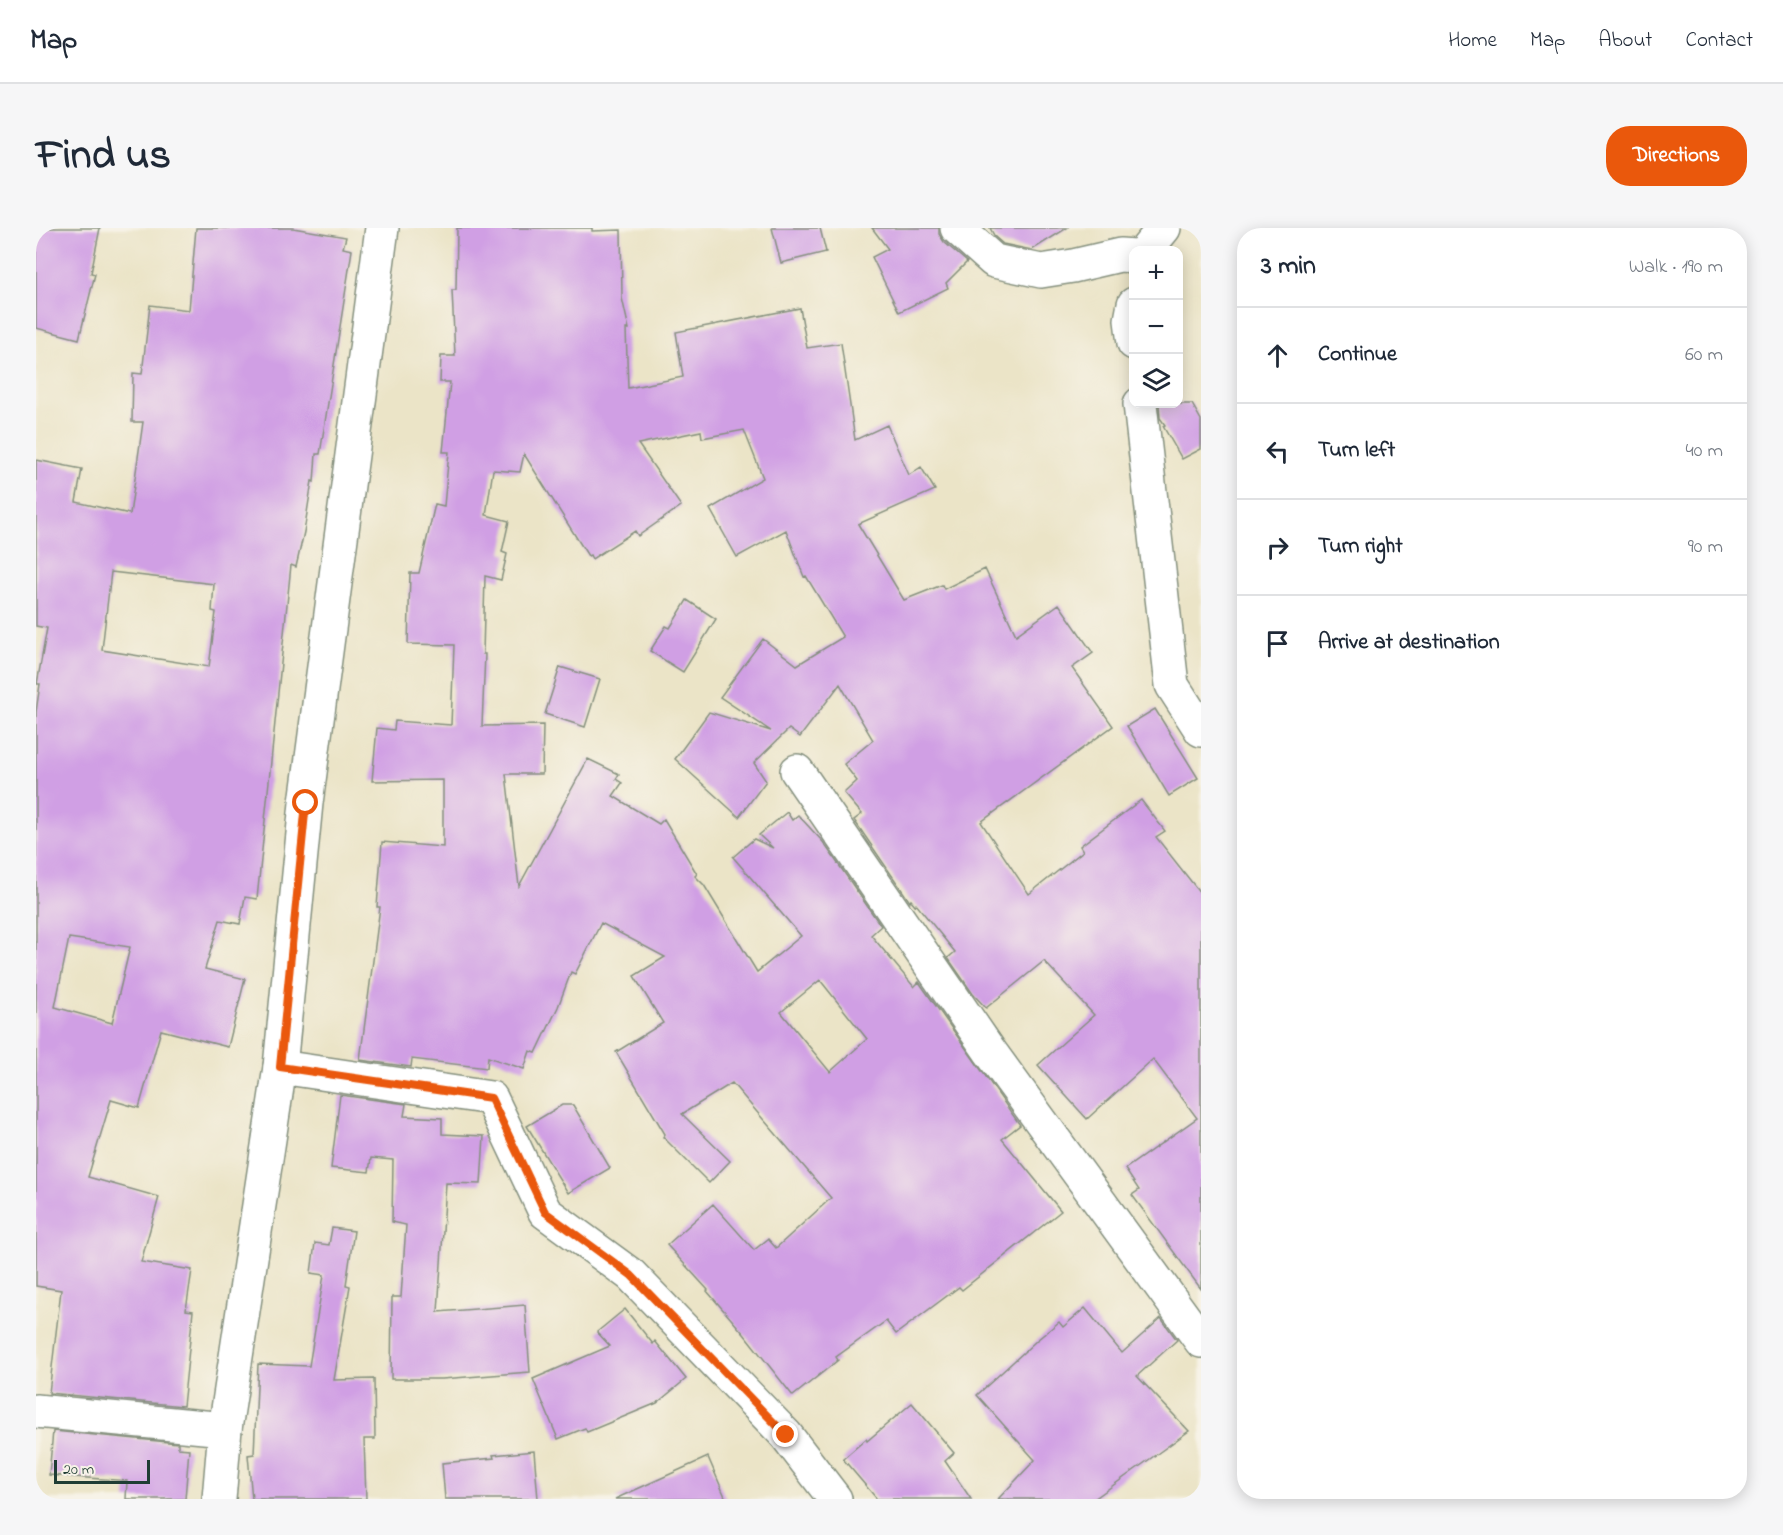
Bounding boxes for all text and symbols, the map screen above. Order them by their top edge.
text: Map [30,21,77,62]
text: Home [1448,26,1497,56]
text: Map [1530,26,1565,56]
text: About [1598,26,1652,56]
text: Contact [1685,26,1753,56]
text: Find us [36,126,171,187]
button: Directions [1606,126,1747,186]
map controls [1129,246,1183,408]
button: + [1129,246,1183,300]
text: 3 min [1261,248,1316,286]
text: Walk · 190 m [1629,253,1723,282]
button: − [1129,300,1183,354]
icon: ahead [1261,339,1294,372]
text: Continue [1318,339,1397,371]
text: 60 m [1685,341,1723,370]
button: layers [1129,354,1183,408]
icon: left [1261,435,1294,468]
text: Turn left [1318,435,1395,467]
text: 40 m [1686,437,1723,466]
icon: right [1261,531,1294,564]
text: Turn right [1318,531,1403,563]
text: 90 m [1688,533,1723,562]
icon: arrive [1261,627,1294,660]
text: Arrive at destination [1318,627,1500,659]
route start [292,789,318,815]
route end [772,1421,798,1447]
scale bar [54,1457,150,1484]
text: 20 m [63,1458,94,1482]

